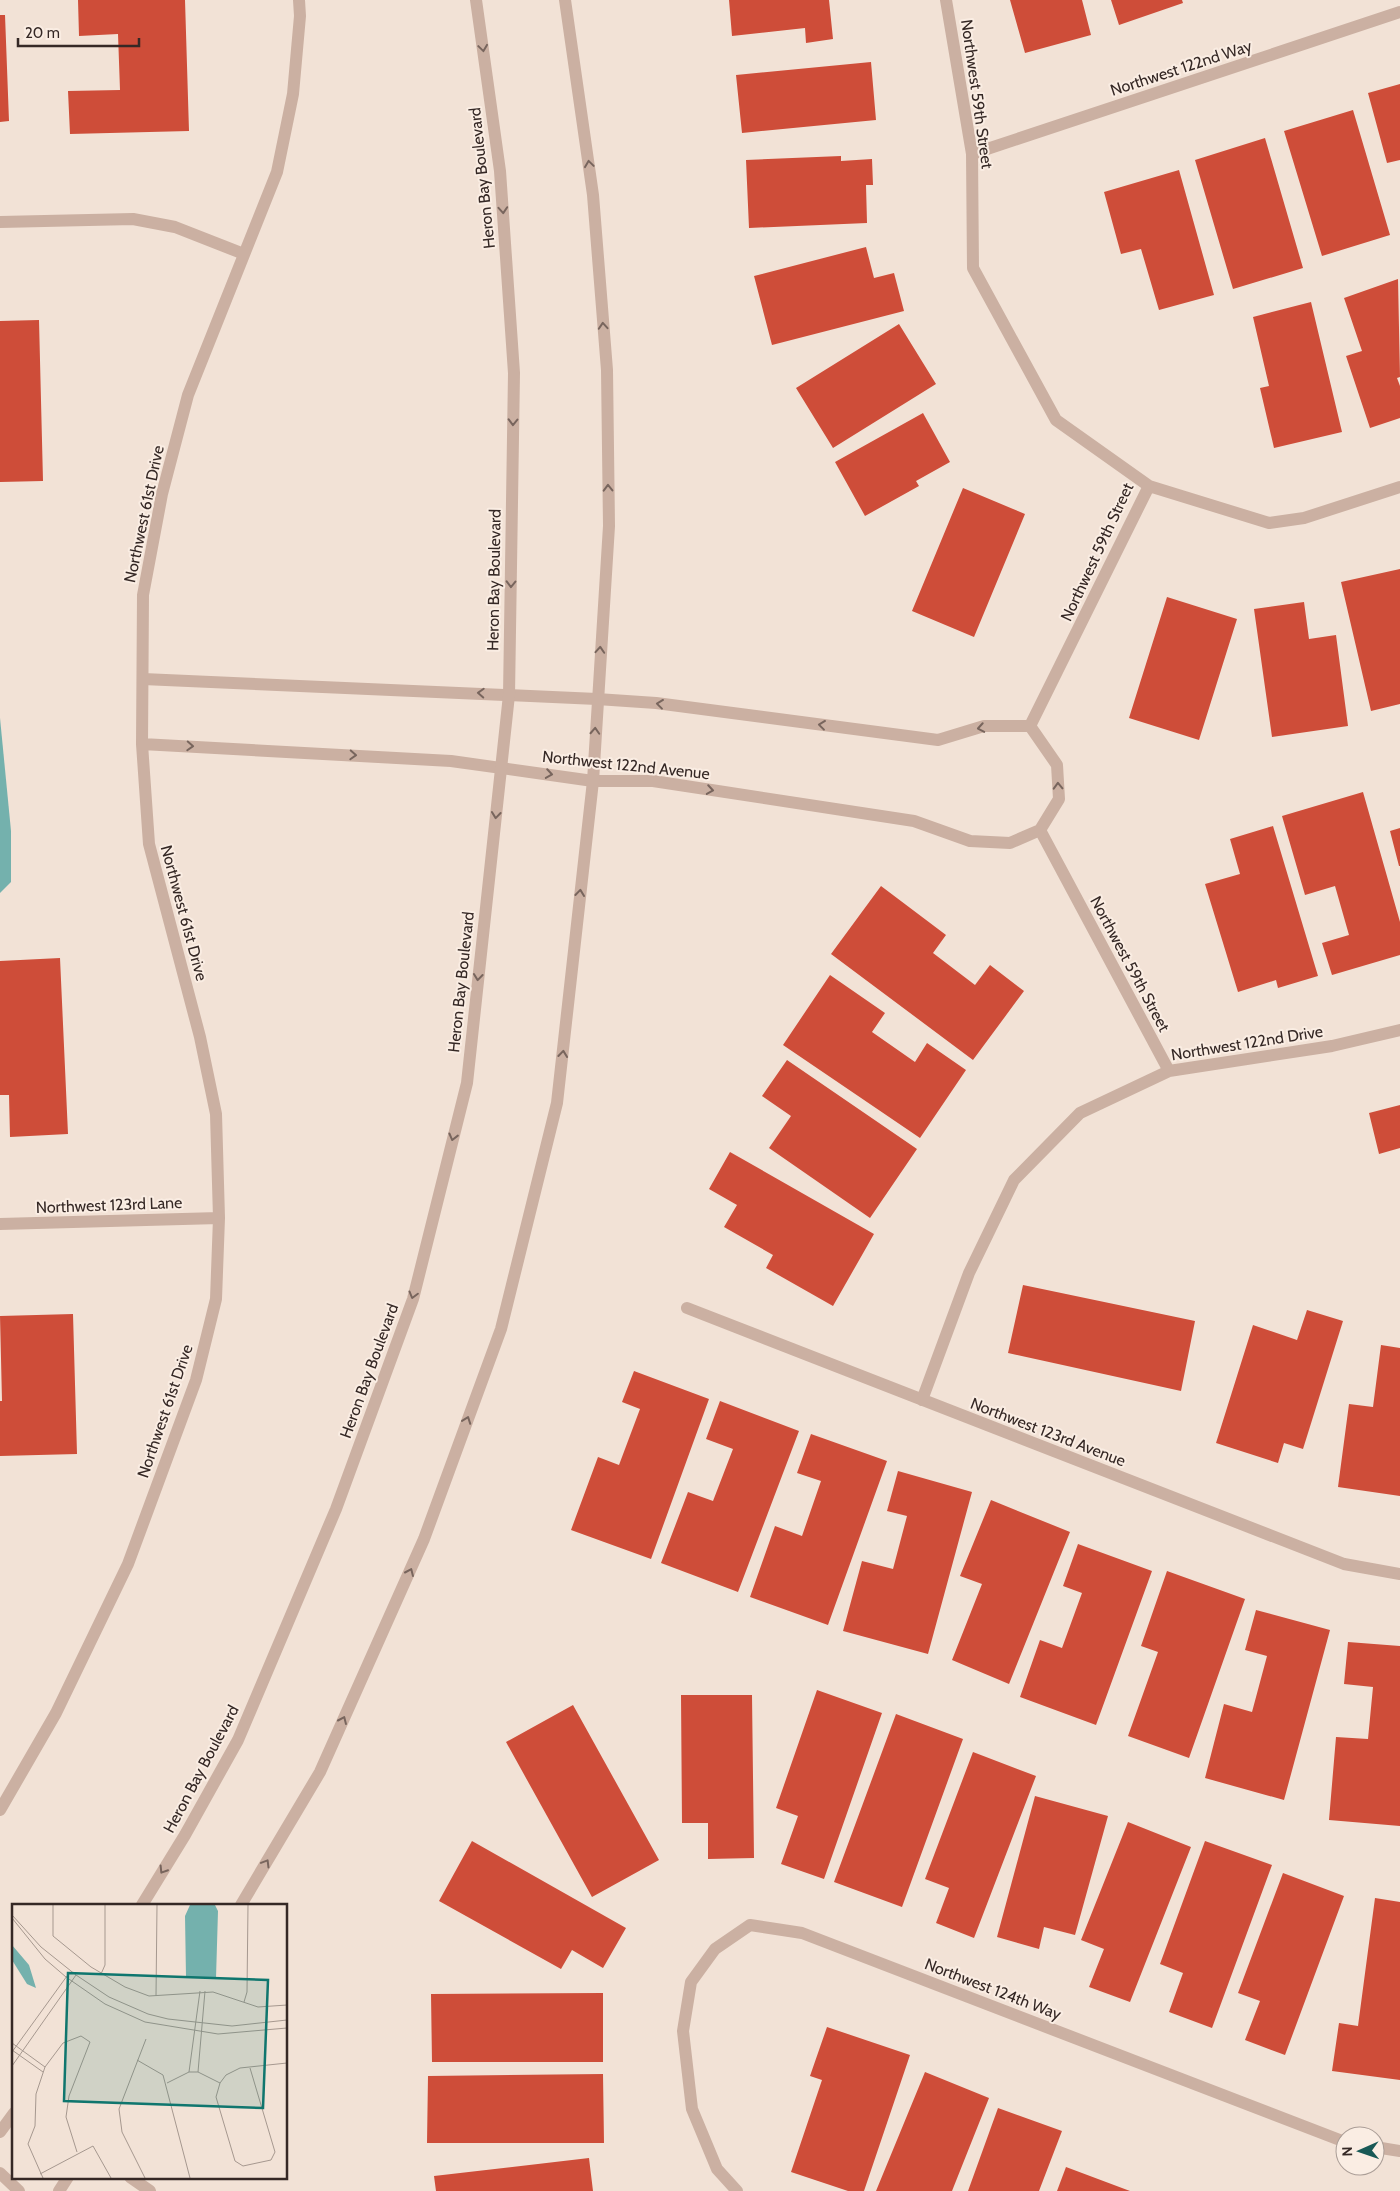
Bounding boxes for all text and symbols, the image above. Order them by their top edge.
scale bar [18,15,139,47]
street label: Northwest 59th Street [957,18,997,171]
text: 20 m [25,24,60,42]
street label: Northwest 122nd Way [1108,36,1254,100]
one-way arrow [477,45,488,53]
street label: Heron Bay Boulevard [465,106,499,250]
one-way arrow [584,160,594,168]
one-way arrow [497,206,508,214]
one-way arrow [598,321,609,329]
one-way arrow [508,418,519,426]
street label: Northwest 61st Drive [120,444,168,584]
street label: Northwest 59th Street [1057,479,1138,624]
one-way arrow [603,484,613,492]
street label: Heron Bay Boulevard [483,509,505,651]
one-way arrow [505,581,516,589]
one-way arrow [594,646,605,654]
one-way arrow [476,688,484,699]
one-way arrow [656,699,664,710]
one-way arrow [817,720,825,731]
one-way arrow [977,722,986,733]
one-way arrow [590,727,601,735]
one-way arrow [187,741,195,752]
street label: Northwest 122nd Avenue [541,747,711,783]
one-way arrow [349,750,357,761]
one-way arrow [545,769,553,779]
one-way arrow [1053,782,1064,790]
one-way arrow [706,784,715,794]
one-way arrow [491,812,502,820]
street label: Northwest 61st Drive [157,843,211,983]
one-way arrow [575,888,586,896]
street label: Northwest 59th Street [1086,893,1174,1036]
street label: Heron Bay Boulevard [444,910,478,1054]
one-way arrow [473,973,484,981]
street label: Northwest 122nd Drive [1170,1022,1324,1064]
one-way arrow [557,1050,568,1058]
one-way arrow [448,1133,459,1142]
street label: Northwest 123rd Lane [35,1193,183,1217]
one-way arrow [409,1290,419,1298]
street label: Heron Bay Boulevard [336,1301,402,1441]
street label: Northwest 61st Drive [133,1342,197,1480]
street label: Northwest 123rd Avenue [968,1394,1128,1470]
one-way arrow [462,1416,472,1425]
one-way arrow [403,1568,414,1577]
street label: Heron Bay Boulevard [159,1702,243,1836]
one-way arrow [337,1716,348,1725]
one-way arrow [260,1859,270,1868]
one-way arrow [160,1865,170,1874]
inset map [12,1904,288,2178]
street label: Northwest 124th Way [922,1954,1064,2024]
north arrow [1335,2126,1385,2176]
text: N [1338,2146,1356,2157]

